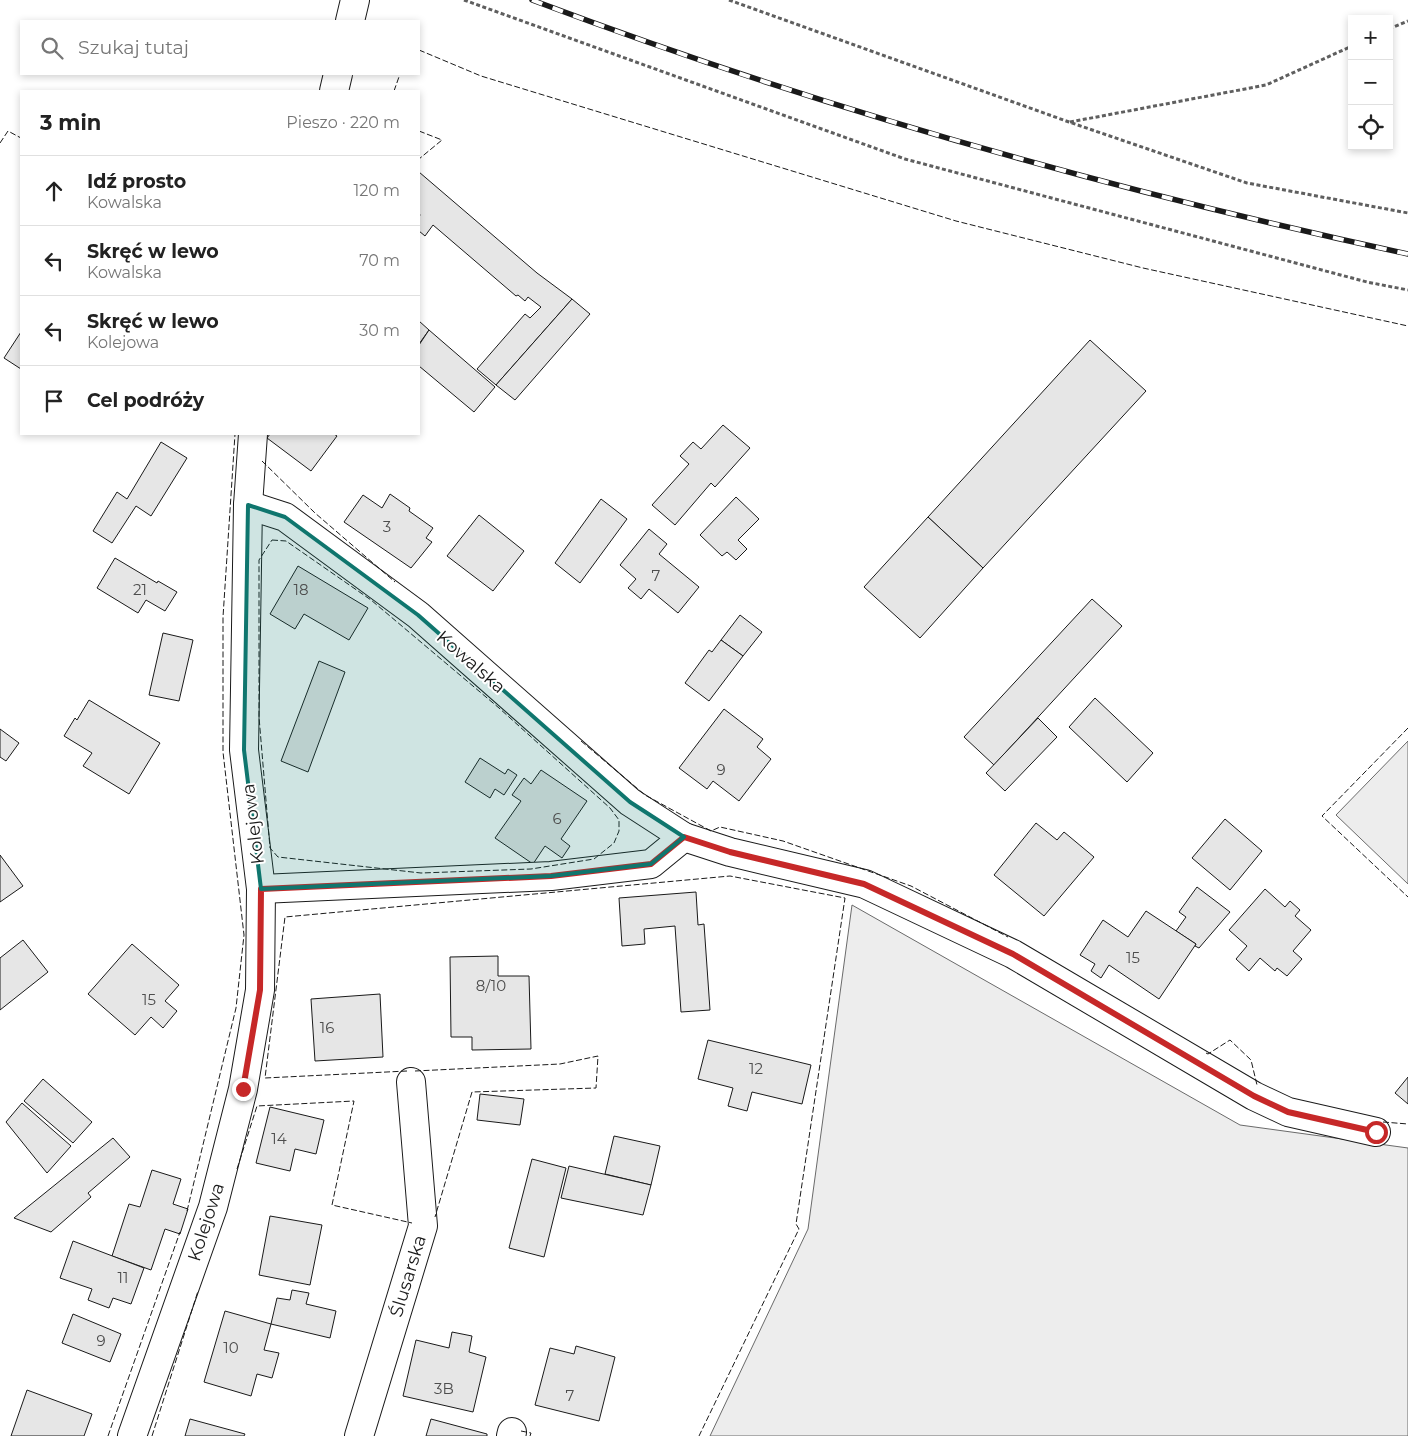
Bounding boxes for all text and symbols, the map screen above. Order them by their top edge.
map controls [1348,15,1393,150]
button: + [1348,15,1393,60]
search box [20,20,420,75]
icon: search [38,34,66,62]
text: Szukaj tutaj [78,36,189,59]
button: − [1348,60,1393,105]
button: locate [1348,105,1393,150]
text: 3 min [40,110,101,135]
text: Pieszo · 220 m [286,113,400,132]
text: Idź prosto [87,170,186,193]
icon: ahead [40,177,68,205]
text: 120 m [353,181,400,200]
text: Kowalska [87,193,162,212]
text: Skręć w lewo [87,240,219,263]
icon: left [40,247,68,275]
text: 70 m [359,251,400,270]
text: Kowalska [87,263,162,282]
text: Skręć w lewo [87,310,219,333]
icon: left [40,317,68,345]
text: 30 m [359,321,400,340]
text: Kolejowa [87,333,159,352]
icon: arrive [40,387,68,415]
text: Cel podróży [87,389,204,412]
house number: 3 [383,517,391,536]
house number: 7 [652,566,661,585]
house number: 21 [133,580,147,599]
house number: 18 [294,580,309,599]
street label: Kowalska [432,626,510,698]
house number: 9 [716,760,726,779]
street label: Kolejowa [237,782,269,866]
house number: 6 [552,809,562,828]
house number: 15 [1126,948,1140,967]
house number: 8/10 [476,976,506,995]
house number: 15 [142,990,156,1009]
house number: 16 [320,1018,334,1037]
house number: 12 [749,1059,763,1078]
route end [232,1078,255,1101]
route start [1365,1121,1388,1144]
house number: 14 [271,1129,287,1148]
street label: Kolejowa [183,1180,229,1264]
street label: Ślusarska [385,1232,431,1320]
house number: 11 [118,1268,128,1287]
house number: 9 [96,1331,106,1350]
house number: 10 [223,1338,239,1357]
house number: 3B [434,1379,454,1398]
house number: 7 [566,1386,575,1405]

